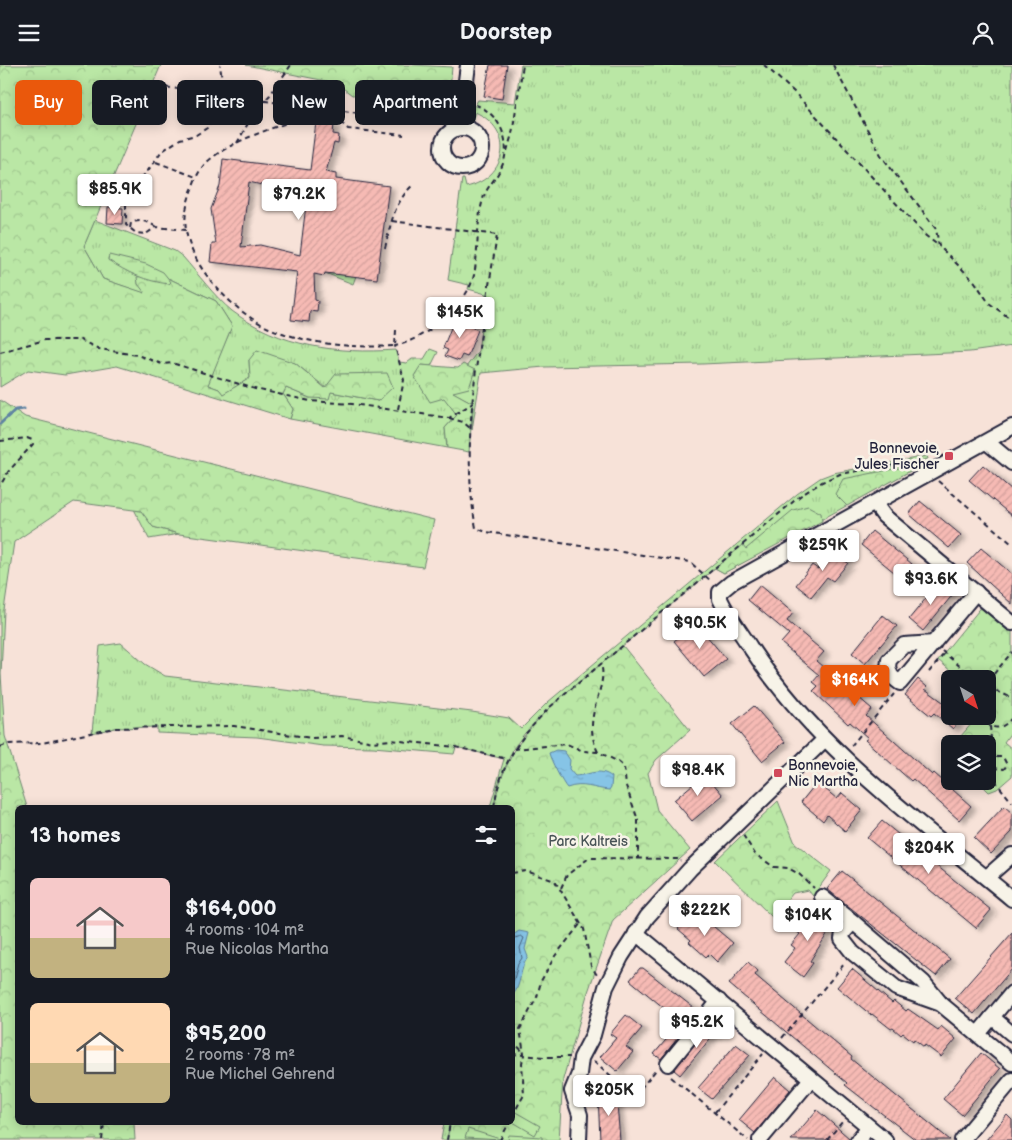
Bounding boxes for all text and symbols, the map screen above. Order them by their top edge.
icon: menu [15,19,43,47]
text: Doorstep [460,19,552,46]
icon: person [969,19,997,47]
chip: Buy [15,80,82,125]
chip: Rent [92,80,167,125]
chip: Filters [177,80,263,125]
chip: New [273,80,345,125]
chip: Apartment [355,80,476,125]
pin: $85.9K [74,173,156,216]
pin: $79.2K [258,179,340,221]
text: $85.9K [88,180,142,199]
text: $79.2K [273,185,325,204]
pin: $145K [425,297,495,339]
text: $145K [437,303,483,322]
place label: Bonnevoie, Jules Fischer [855,440,940,473]
marker: Bonnevoie, Jules Fischer [943,450,955,462]
pin: $259K [788,529,858,572]
text: $259K [798,536,848,555]
pin: $93.6K [890,563,972,606]
text: $93.6K [904,570,958,589]
pin: $90.5K [659,607,741,650]
text: $90.5K [673,614,727,633]
pin: $164K [820,665,890,707]
north arrow [941,670,996,725]
map controls [941,670,996,790]
text: $164K [831,671,879,690]
button: layers [941,735,996,790]
pin: $98.4K [657,755,739,797]
place label: Bonnevoie, Nic Martha [788,757,858,790]
text: $98.4K [671,761,725,780]
marker: Bonnevoie, Nic Martha [772,767,784,779]
icon: filters [472,821,500,849]
text: 13 homes [30,823,121,848]
park label: Parc Kaltreis [548,833,628,850]
pin: $204K [894,833,964,875]
text: $204K [904,839,954,858]
pin: $222K [670,895,740,937]
text: $164,000 [185,896,277,921]
icon: home [70,898,130,958]
pin: $104K [773,899,843,942]
text: $222K [680,901,730,920]
text: $104K [784,906,832,925]
text: 4 rooms · 104 m² [185,921,304,940]
text: Rue Nicolas Martha [185,940,329,959]
pin: $95.2K [656,1007,738,1049]
text: $95.2K [670,1013,724,1032]
text: $95,200 [185,1021,266,1046]
icon: home [70,1023,130,1083]
text: 2 rooms · 78 m² [185,1046,295,1065]
text: Rue Michel Gehrend [185,1065,335,1084]
pin: $205K [574,1075,644,1117]
text: $205K [584,1081,634,1100]

